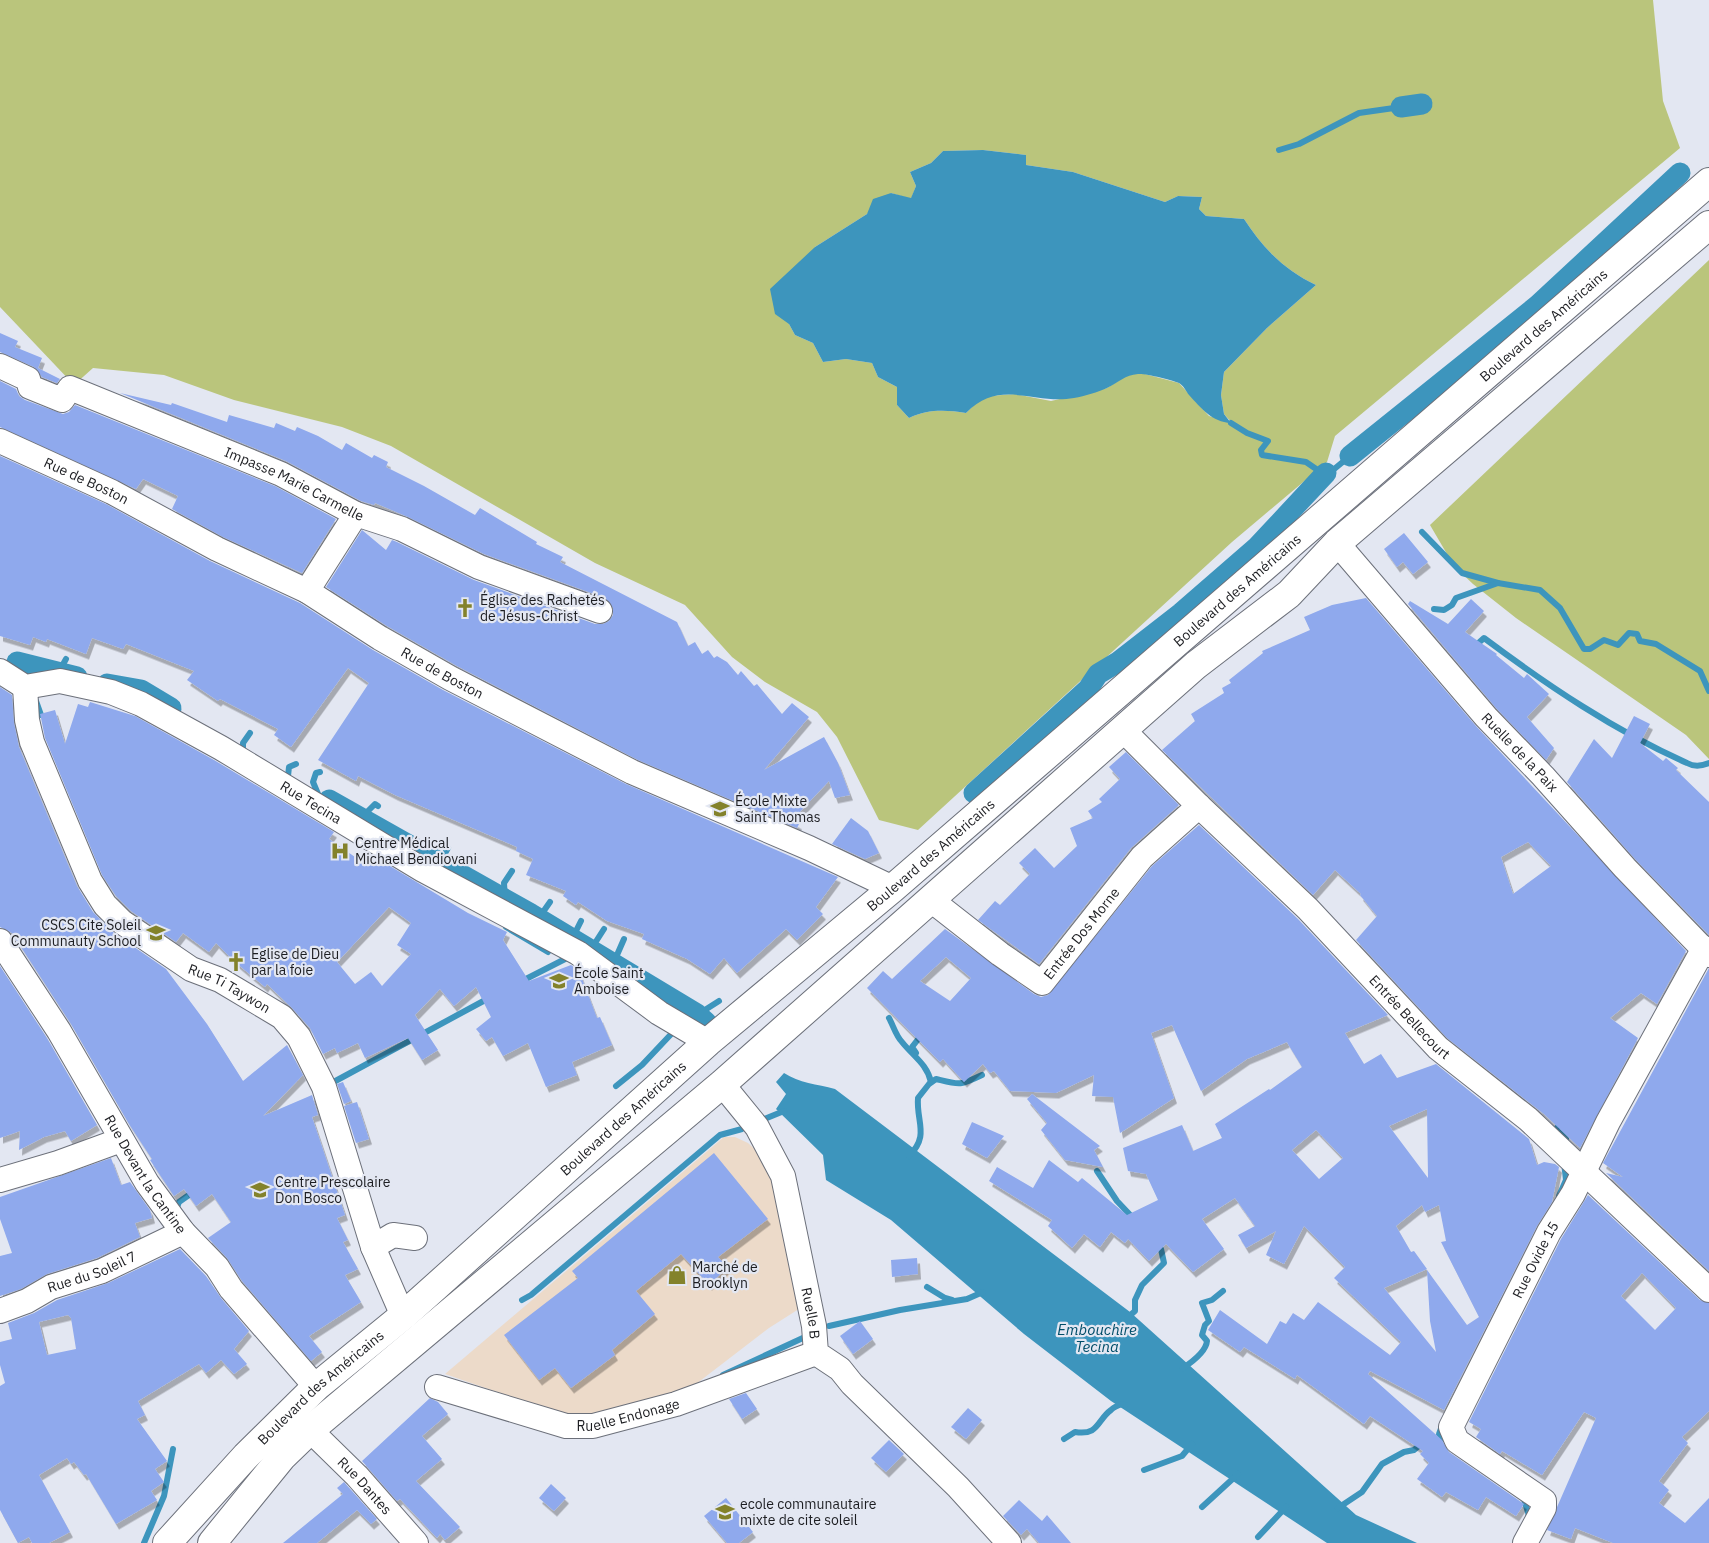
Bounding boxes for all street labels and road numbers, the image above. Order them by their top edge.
street label: Boulevard des Américains [1476,265,1611,385]
street label: Impasse Marie Carmelle [222,443,366,525]
street label: Rue de Boston [41,453,132,508]
street label: Boulevard des Américains [1170,530,1305,650]
street label: Rue de Boston [398,643,486,703]
street label: Ruelle de la Paix [1478,709,1562,796]
street label: Rue Tecina [277,777,345,828]
street label: Boulevard des Américains [863,795,999,915]
street label: Entrée Dos Morne [1039,884,1123,983]
street label: Rue Ti Taywon [186,960,274,1017]
street label: Entrée Bellecourt [1365,971,1454,1063]
street label: Boulevard des Américains [556,1057,690,1180]
street label: Rue Devant la Cantine [100,1112,190,1238]
street label: Rue Ovide 15 [1508,1218,1563,1301]
street label: Rue du Soleil 7 [45,1247,139,1297]
street label: Ruelle B [797,1286,824,1340]
street label: Boulevard des Américains [254,1326,388,1449]
street label: Ruelle Endonage [576,1394,682,1435]
street label: Rue Dantes [334,1453,396,1518]

